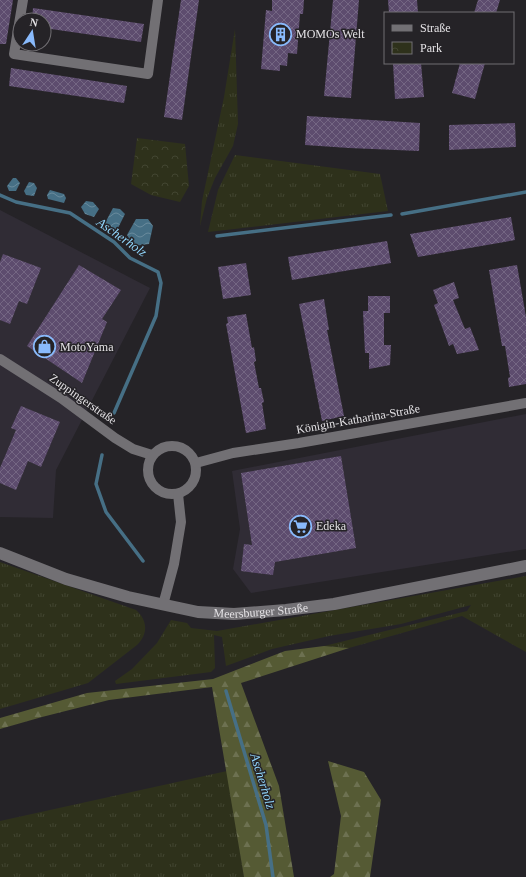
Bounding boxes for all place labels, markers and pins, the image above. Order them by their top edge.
building icon: MOMOs Welt [268,21,294,47]
place label: MOMOs Welt [296,27,365,41]
shop icon: MotoYama [32,334,58,360]
place label: MotoYama [60,340,114,354]
supermarket icon: Edeka [288,513,314,539]
place label: Edeka [316,519,347,533]

